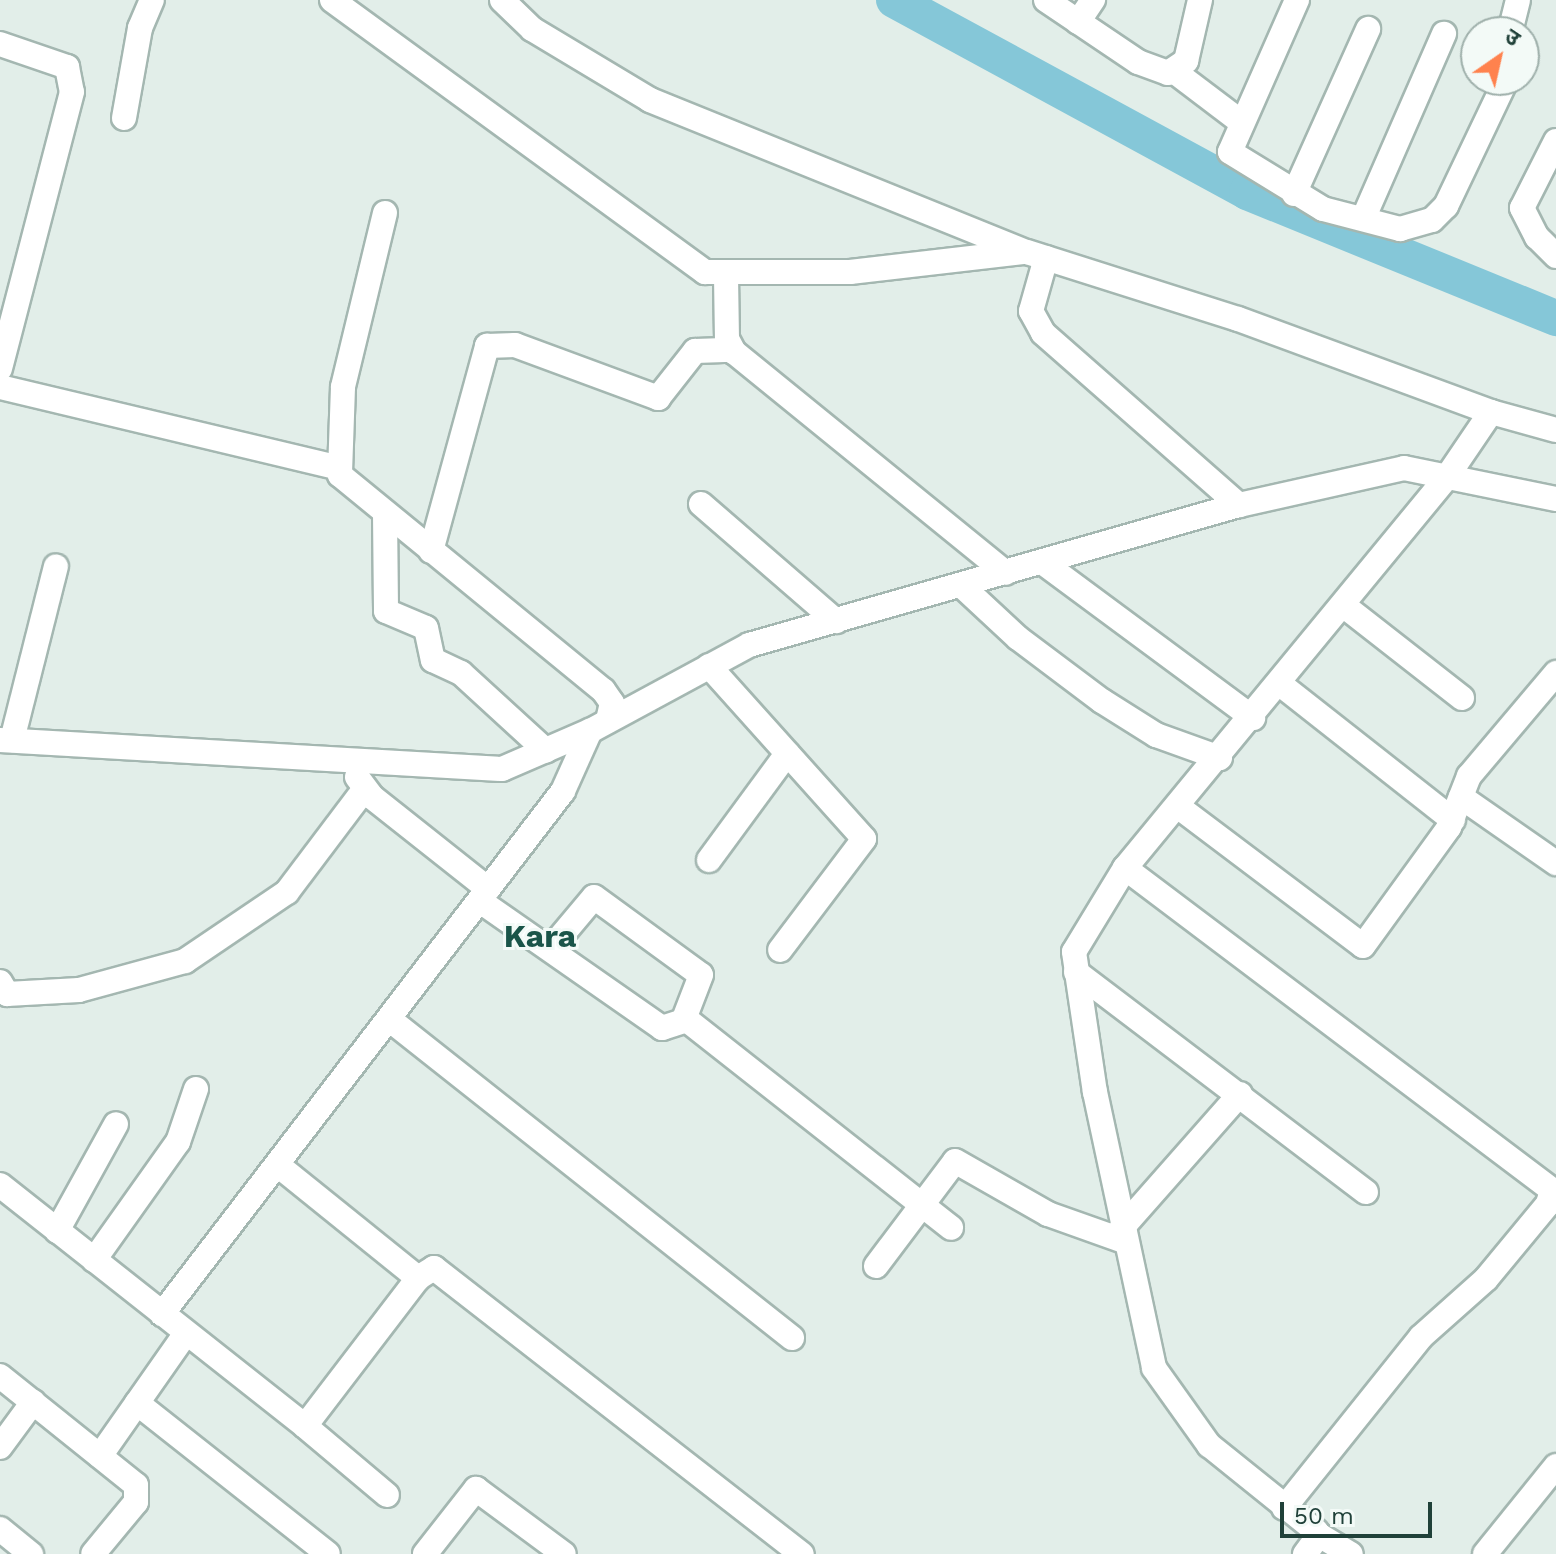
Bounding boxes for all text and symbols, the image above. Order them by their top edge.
north arrow [1460,16,1540,96]
text: उ [1500,23,1525,51]
district label: Kara [504,917,576,955]
scale bar [1284,1486,1436,1536]
text: 50 m [1294,1502,1354,1530]

